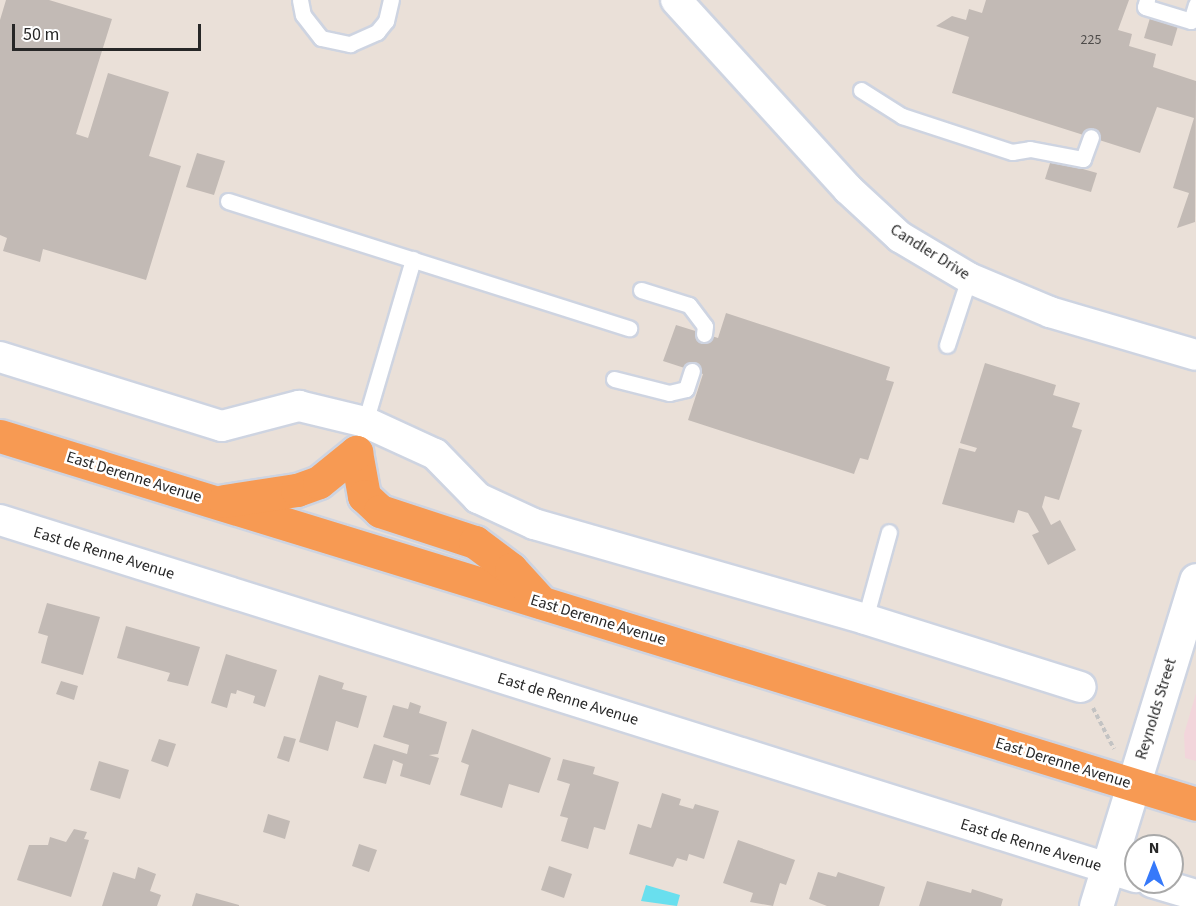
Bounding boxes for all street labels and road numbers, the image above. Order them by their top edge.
street label: Candler Drive [887,220,973,284]
street label: East Derenne Avenue [64,447,204,507]
street label: East de Renne Avenue [31,522,177,584]
street label: East Derenne Avenue [528,590,668,650]
street label: Reynolds Street [1131,656,1181,762]
street label: East de Renne Avenue [495,668,641,730]
street label: East Derenne Avenue [993,733,1133,793]
street label: East de Renne Avenue [958,814,1104,876]

